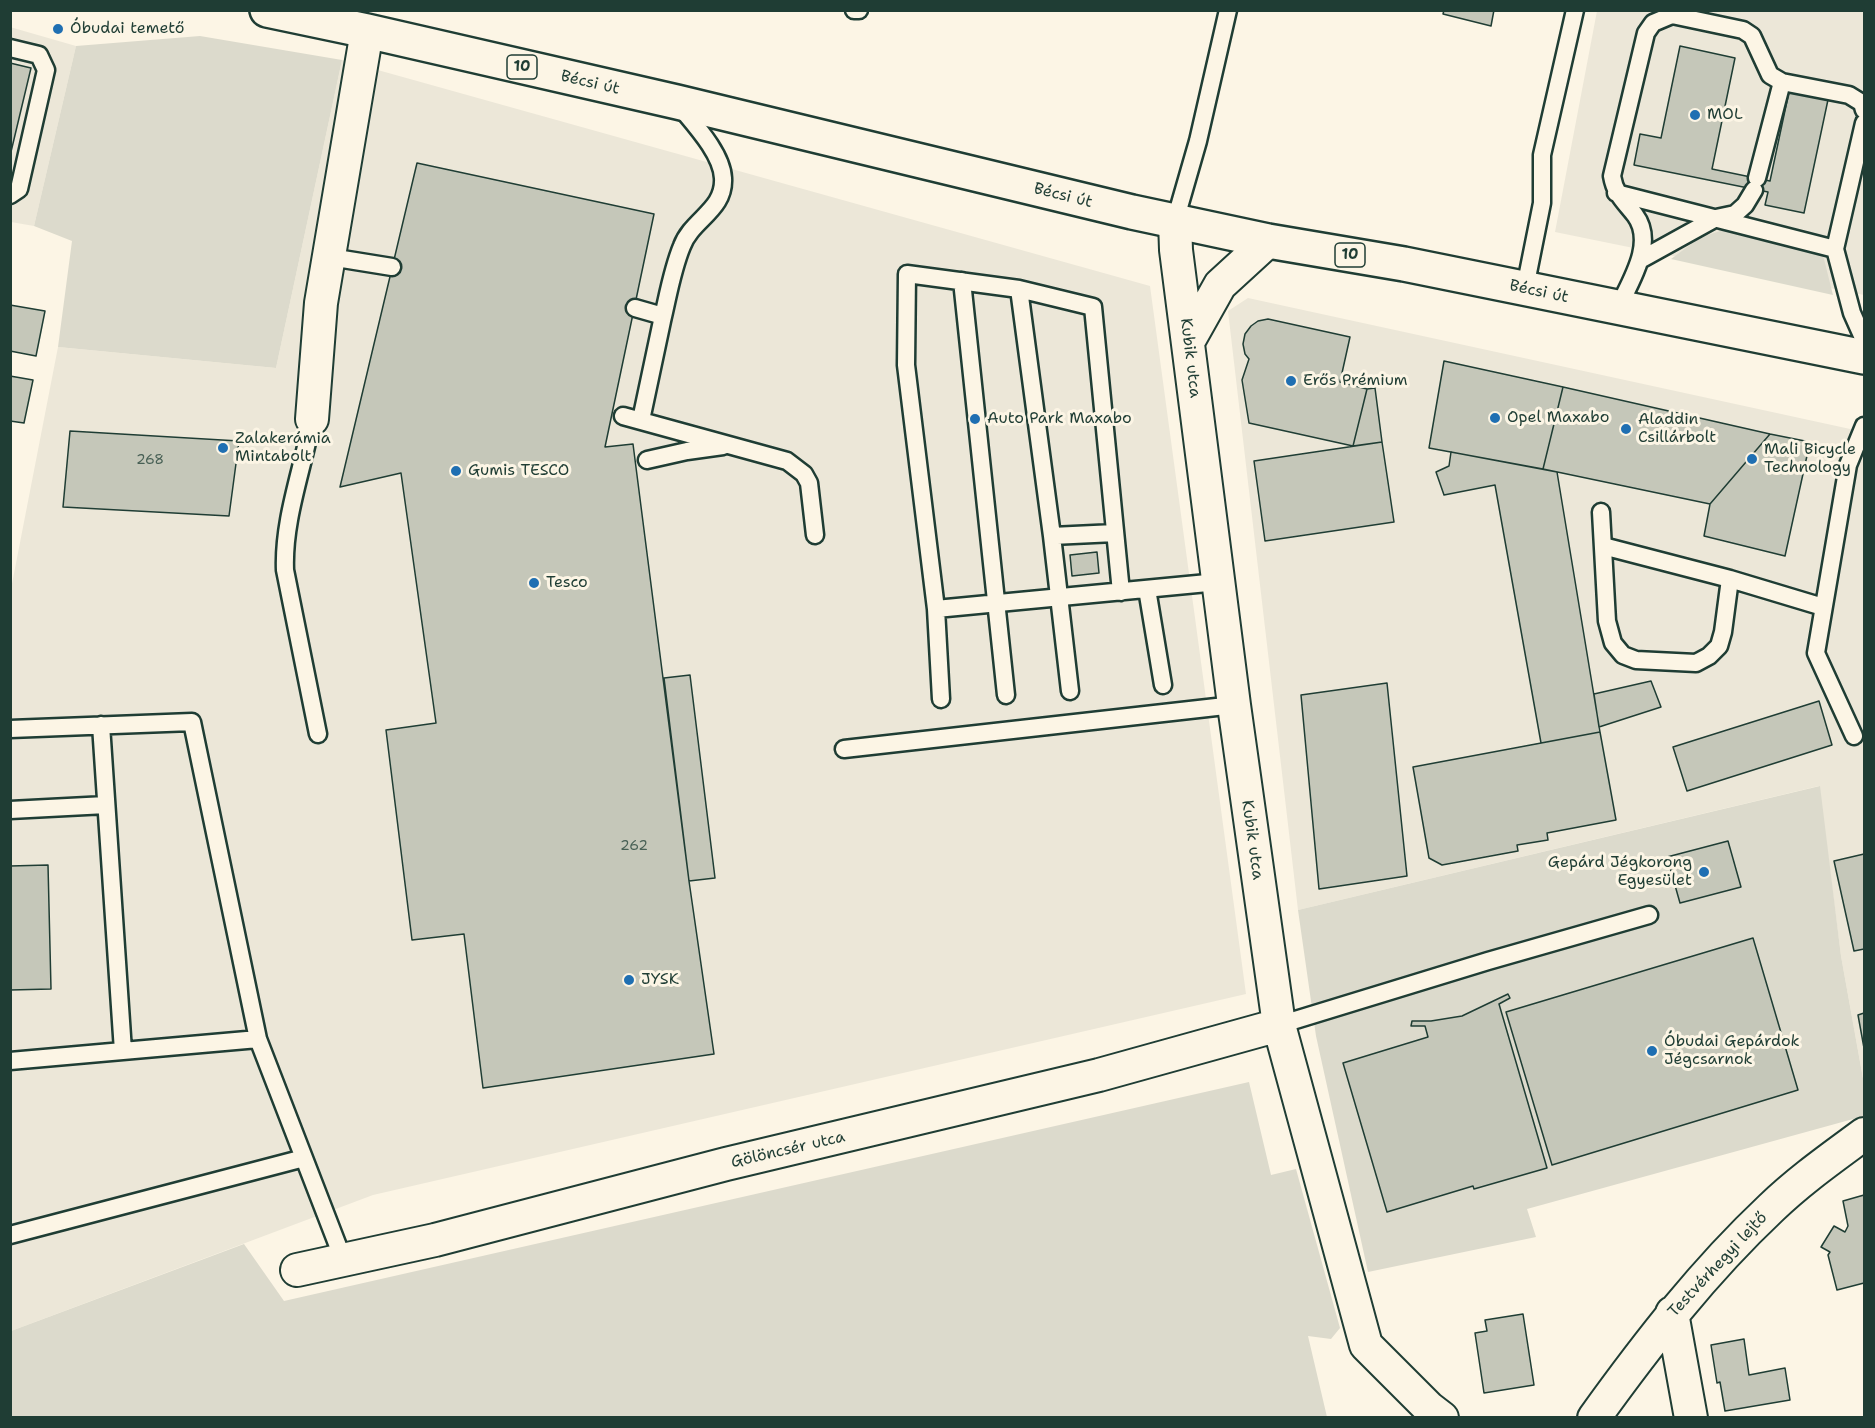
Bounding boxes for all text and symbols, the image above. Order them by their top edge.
place label: Óbudai temető [70,19,184,39]
marker: Óbudai temető [51,22,65,36]
road number: 10 [507,55,537,79]
street label: Bécsi út [559,67,621,99]
place label: MOL [1707,105,1743,125]
marker: MOL [1688,108,1702,122]
street label: Bécsi út [1032,179,1094,213]
road number: 10 [1335,243,1365,267]
street label: Bécsi út [1508,276,1570,308]
street label: Kubik utca [1176,317,1204,399]
place label: Erős Prémium [1303,371,1408,391]
marker: Erős Prémium [1284,374,1298,388]
place label: Opel Maxabo [1507,408,1609,428]
place label: Auto Park Maxabo [987,409,1132,429]
place label: Aladdin Csillárbolt [1638,410,1716,448]
marker: Opel Maxabo [1488,411,1502,425]
marker: Auto Park Maxabo [968,412,982,426]
marker: Aladdin Csillárbolt [1619,422,1633,436]
place label: Zalakerámia Mintabolt [235,429,331,467]
place label: Mali Bicycle Technology [1764,440,1856,478]
marker: Zalakerámia Mintabolt [216,441,230,455]
house number: 268 [136,452,164,468]
marker: Mali Bicycle Technology [1745,452,1759,466]
place label: Gumis TESCO [468,461,569,481]
marker: Gumis TESCO [449,464,463,478]
place label: Tesco [546,573,588,593]
marker: Tesco [527,576,541,590]
street label: Kubik utca [1237,799,1267,881]
house number: 262 [620,838,648,854]
place label: Gepárd Jégkorong Egyesület [1548,853,1692,891]
marker: Gepárd Jégkorong Egyesület [1697,865,1711,879]
place label: JYSK [641,970,679,990]
marker: JYSK [622,973,636,987]
place label: Óbudai Gepárdok Jégcsarnok [1664,1032,1800,1070]
marker: Óbudai Gepárdok Jégcsarnok [1645,1044,1659,1058]
street label: Gölöncsér utca [729,1128,847,1172]
street label: Testvérhegyi lejtő [1664,1209,1772,1321]

